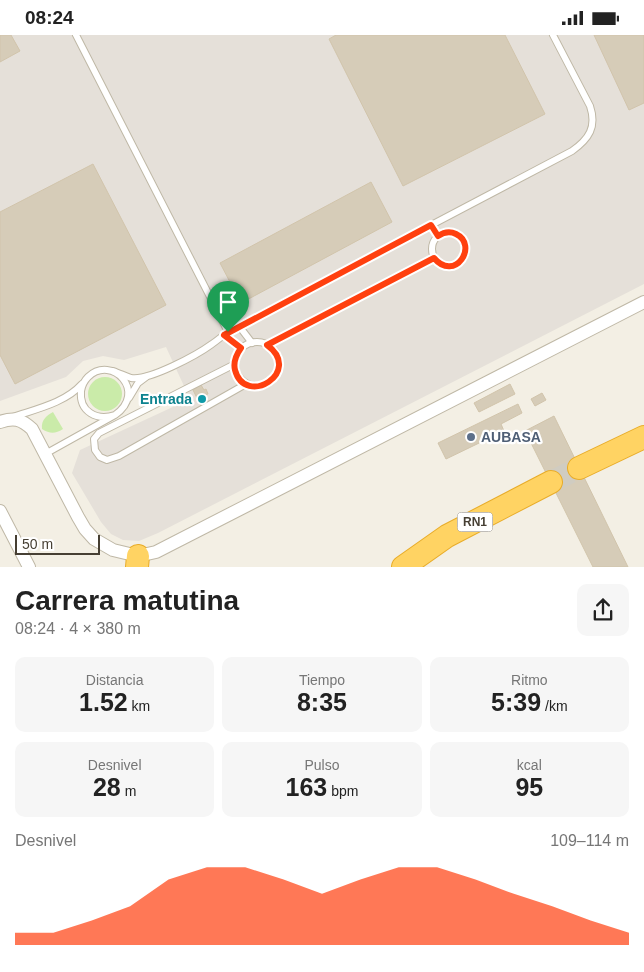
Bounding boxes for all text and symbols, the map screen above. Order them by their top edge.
text: 08:24 [25,7,74,28]
pin [207,281,249,332]
icon: arrive [214,288,242,316]
place label: Entrada [140,391,192,407]
marker: Entrada [196,393,208,405]
place label: AUBASA [481,429,541,445]
marker: AUBASA [465,431,477,443]
road number: RN1 [458,513,492,532]
scale bar [15,532,100,555]
text: 50 m [22,536,53,552]
button: share [577,584,629,636]
text: Carrera matutina [15,585,239,616]
text: 08:24 · 4 × 380 m [15,620,141,637]
text: Distancia [86,672,143,688]
text: Tiempo [299,672,345,688]
text: Ritmo [511,672,548,688]
text: 1.52 [79,688,128,716]
text: 8:35 [297,688,347,716]
text: 5:39 [491,688,541,716]
text: km [128,698,150,714]
text: /km [541,698,568,714]
text: Desnivel [88,757,142,773]
text: Pulso [304,757,340,773]
text: kcal [517,757,542,773]
text: 28 [93,773,121,801]
text: 163 [286,773,327,801]
text: 95 [515,773,543,801]
text: m [121,783,136,799]
text: bpm [327,783,358,799]
text: Desnivel [15,832,76,849]
text: 109–114 m [550,832,629,849]

